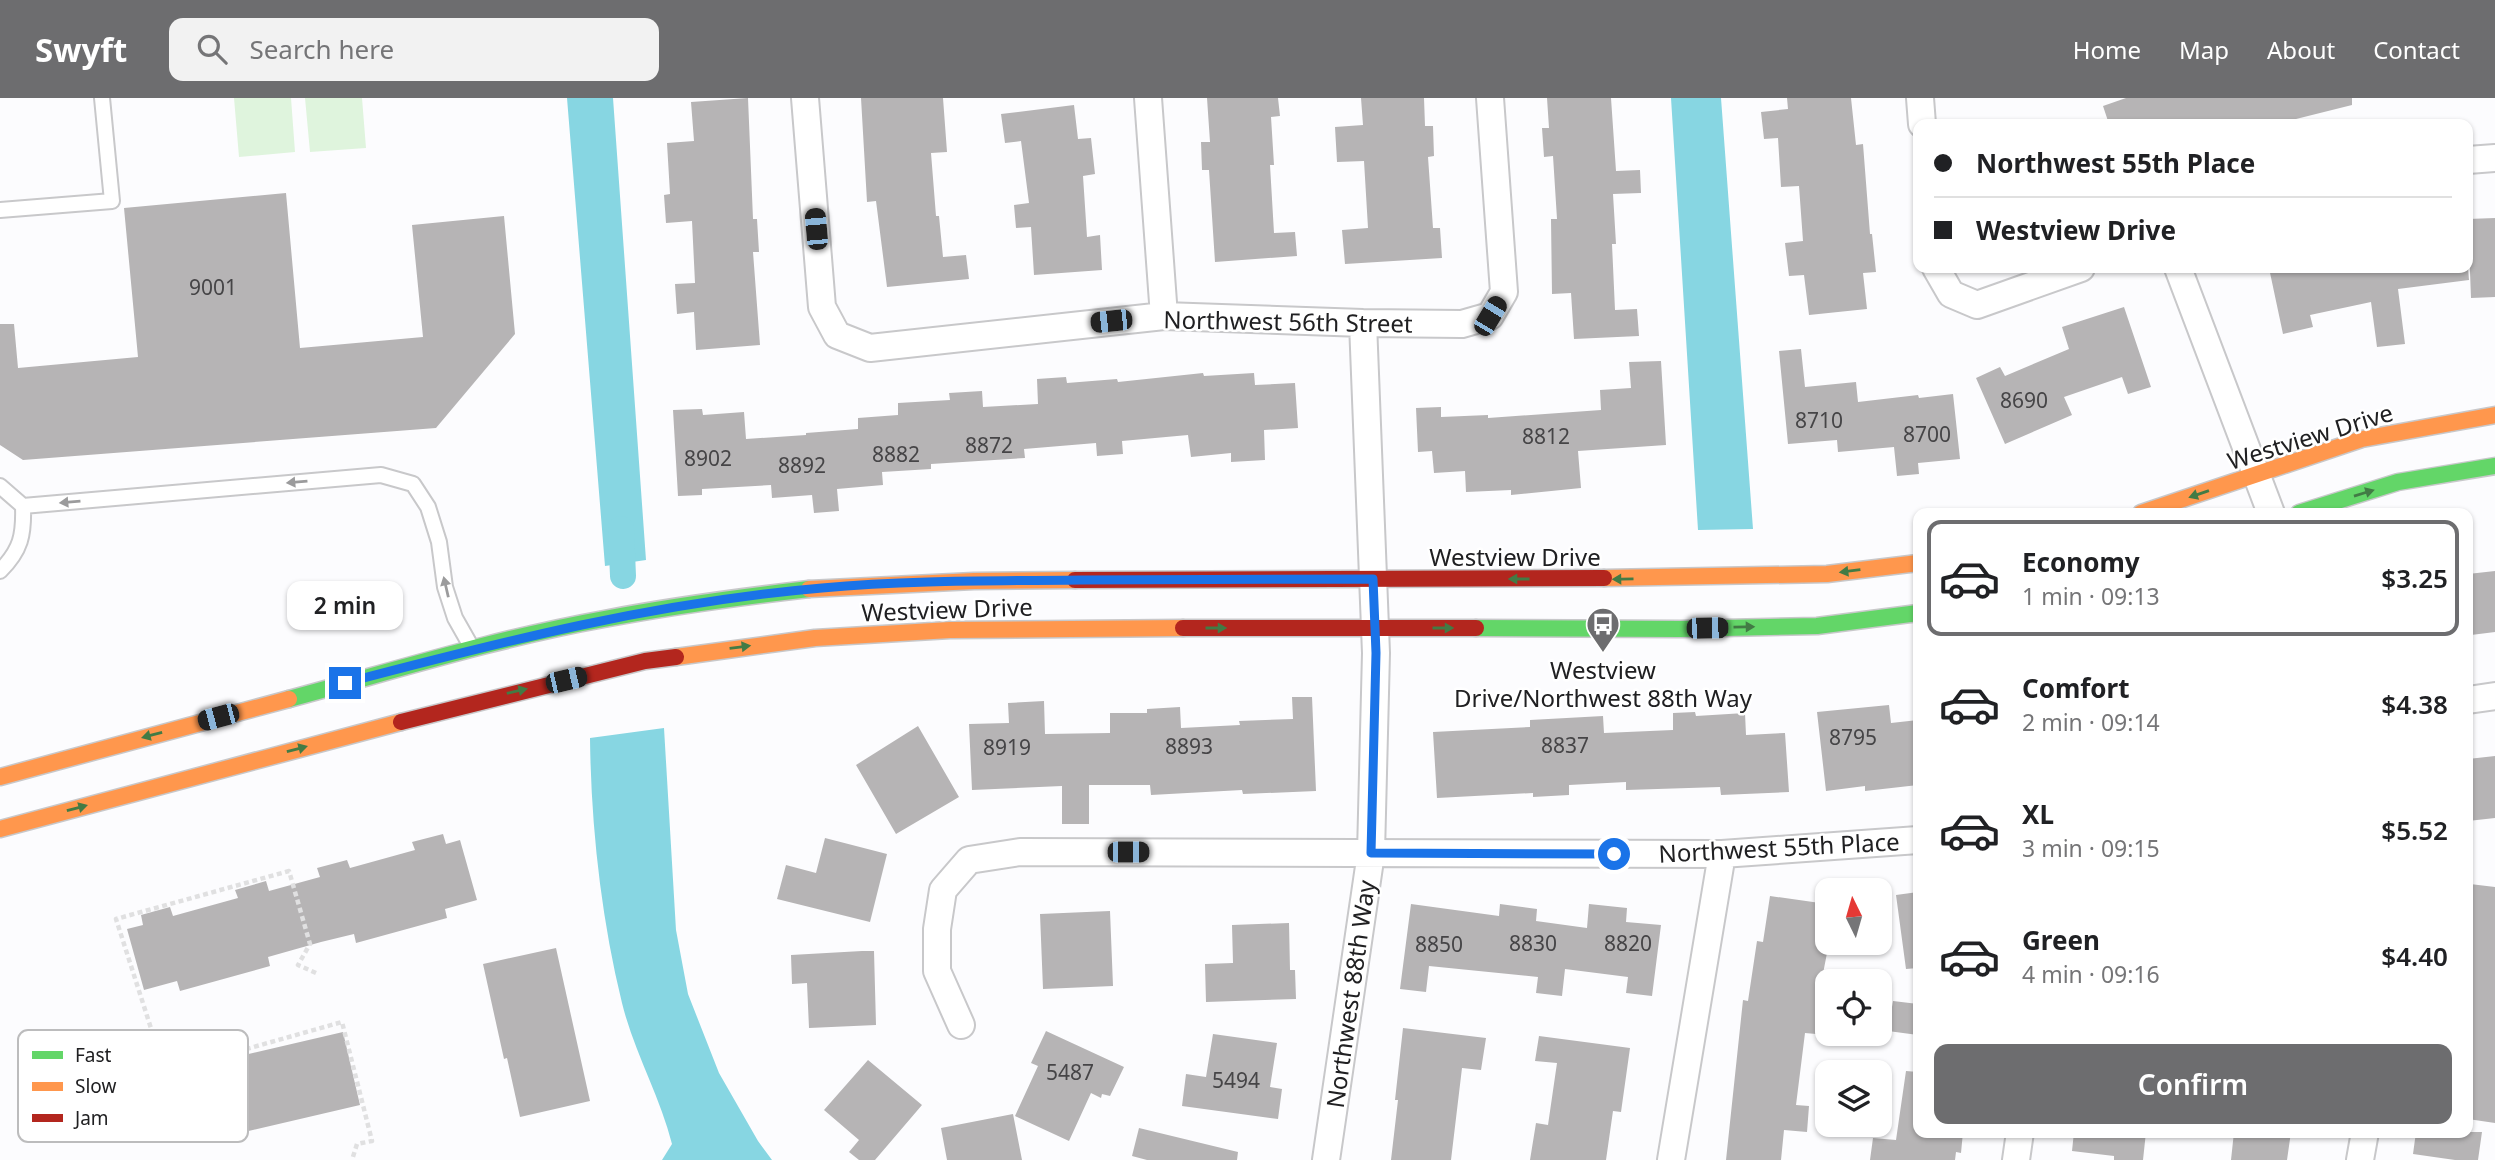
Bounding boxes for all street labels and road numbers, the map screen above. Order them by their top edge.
street label: Northwest 56th Street [1163,302,1413,340]
street label: Westview Drive [2223,395,2397,477]
street label: Westview Drive [1429,540,1601,573]
street label: Westview Drive [861,590,1033,628]
street label: Northwest 55th Place [1658,824,1900,870]
street label: Northwest 88th Way [1318,877,1382,1110]

